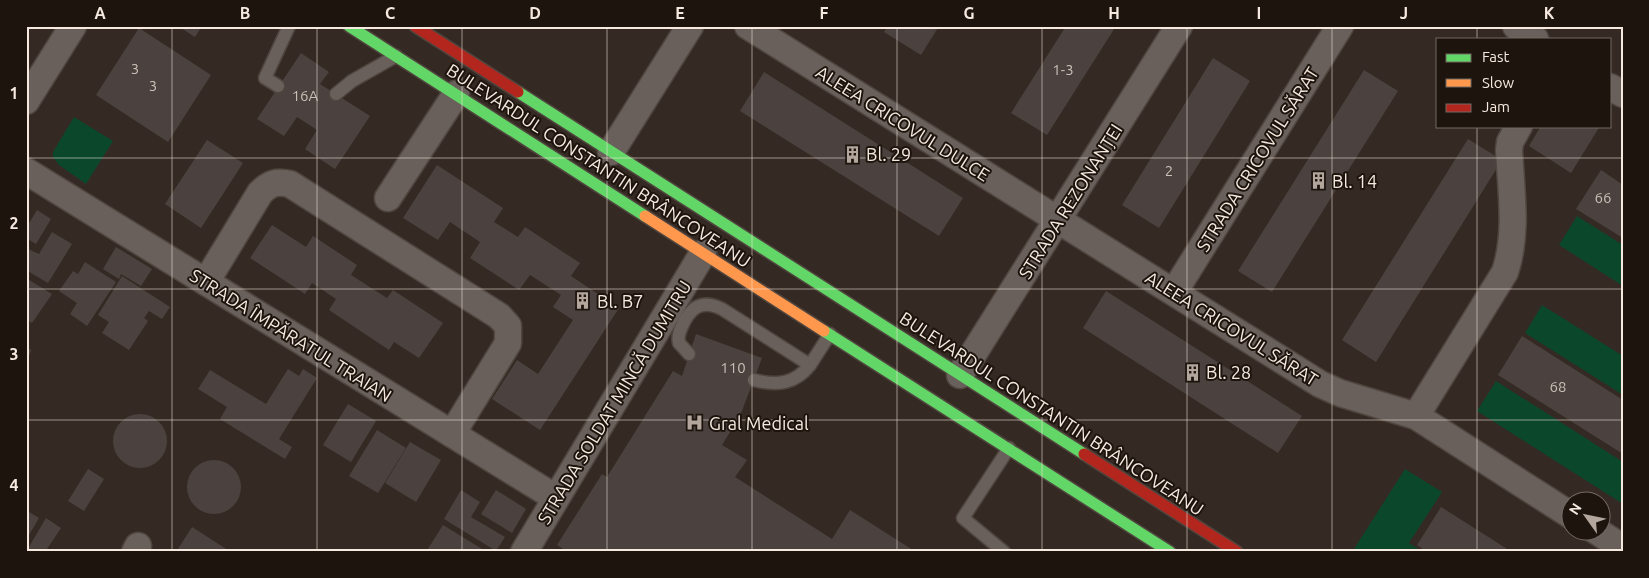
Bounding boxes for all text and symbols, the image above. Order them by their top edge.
text: A [94,4,106,22]
text: B [240,4,250,22]
text: C [385,4,395,22]
text: D [529,4,541,22]
text: E [675,4,685,22]
text: F [820,4,829,22]
text: G [963,4,975,22]
text: H [1108,4,1120,22]
text: I [1257,4,1261,22]
text: J [1400,4,1408,22]
text: K [1544,4,1555,22]
legend [1436,38,1612,128]
text: Fast [1482,48,1510,65]
street label: BULEVARDUL CONSTANTIN BRÂNCOVEANU [443,58,755,271]
house number: 3 [131,60,139,77]
street label: ALEEA CRICOVUL DULCE [813,61,993,185]
house number: 1-3 [1052,61,1074,78]
street label: STRADA CRICOVUL SĂRAT [1192,63,1322,255]
text: Slow [1482,74,1515,91]
house number: 3 [149,77,157,94]
text: 1 [9,84,19,102]
house number: 16A [292,87,319,104]
text: Jam [1482,98,1510,115]
street label: STRADA REZONANȚEI [1014,120,1126,282]
building icon: Bl. 29 [842,144,862,164]
place label: Bl. 29 [866,144,911,164]
house number: 2 [1165,162,1173,179]
building icon: Bl. 14 [1308,171,1328,191]
place label: Bl. 14 [1332,171,1377,191]
house number: 66 [1595,189,1611,206]
text: 2 [9,214,19,232]
street label: STRADA ÎMPĂRATUL TRAIAN [187,264,396,405]
street label: ALEEA CRICOVUL SĂRAT [1142,267,1322,389]
street label: STRADA SOLDAT MINCĂ DUMITRU [533,277,695,527]
building icon: Bl. B7 [573,291,593,311]
place label: Bl. B7 [597,291,643,311]
street label: BULEVARDUL CONSTANTIN BRÂNCOVEANU [896,306,1208,519]
text: 3 [9,345,19,363]
house number: 110 [720,359,746,376]
building icon: Bl. 28 [1182,362,1202,382]
place label: Bl. 28 [1206,362,1251,382]
house number: 68 [1550,378,1566,395]
hospital icon: Gral Medical [685,413,705,433]
place label: Gral Medical [709,413,809,433]
text: 4 [9,476,19,494]
north arrow [1562,490,1612,540]
text: N [1566,500,1585,518]

